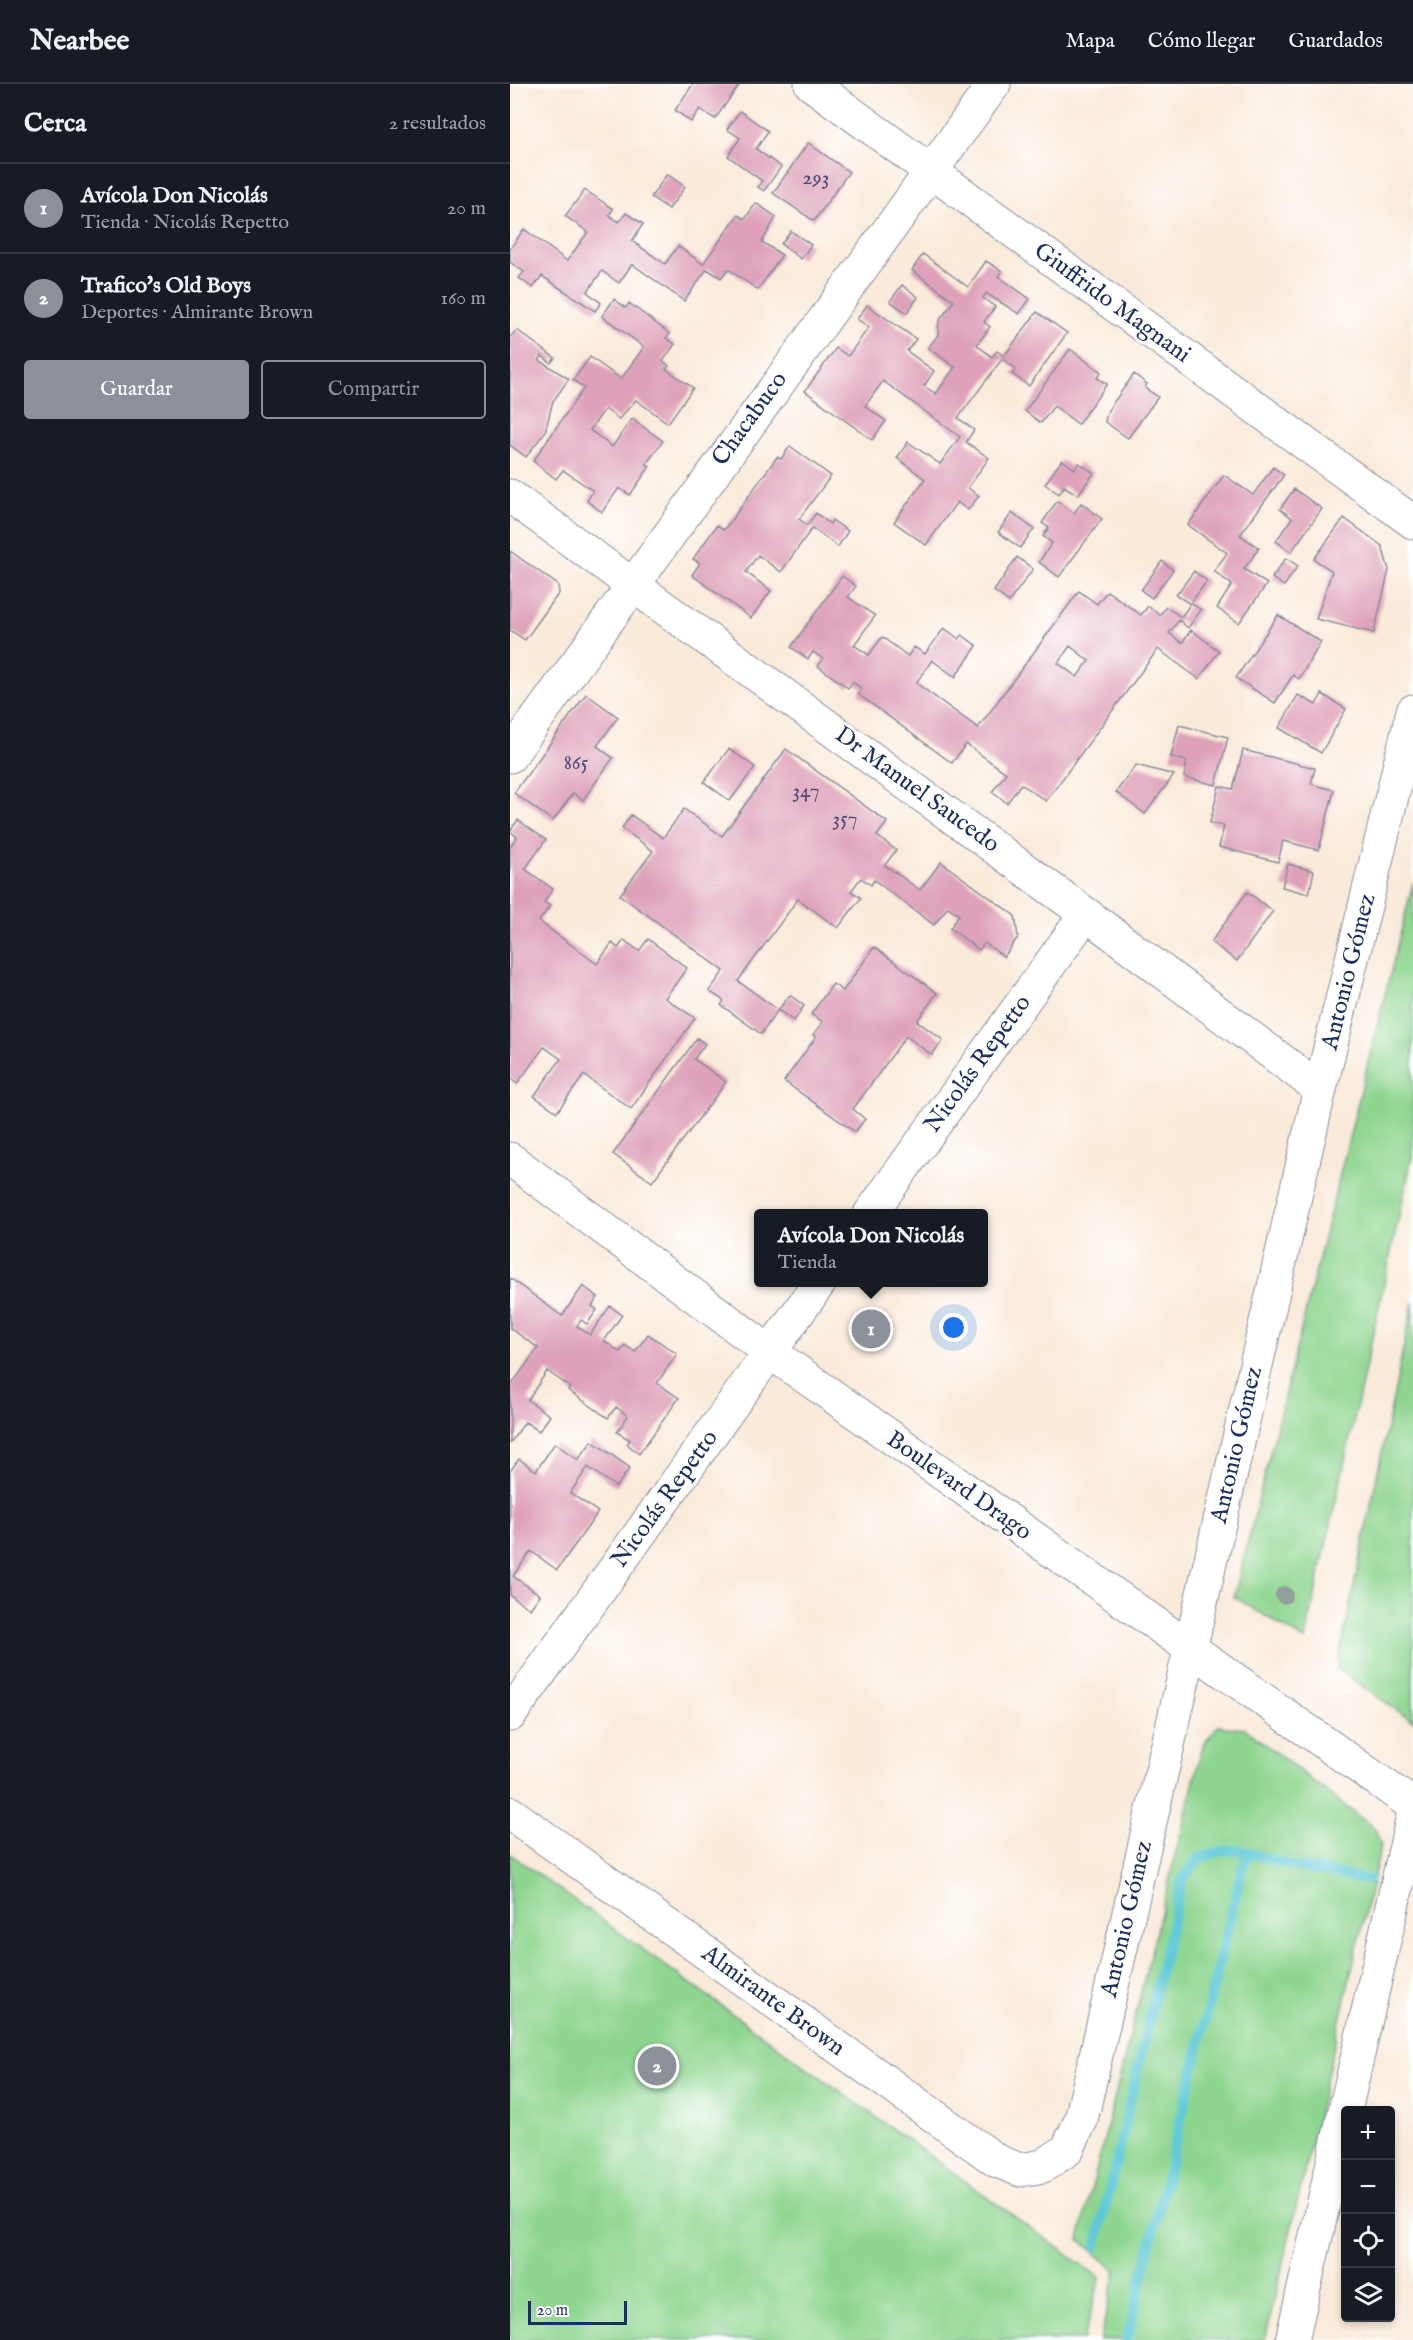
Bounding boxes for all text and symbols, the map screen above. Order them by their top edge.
text: Nearbee [30,24,129,59]
text: Mapa [1066,28,1115,55]
text: Cómo llegar [1148,28,1255,55]
text: Guardados [1288,28,1383,55]
text: Cerca [24,107,86,140]
text: 2 resultados [389,111,486,136]
house number: 293 [803,165,829,192]
text: Avícola Don Nicolás [81,182,268,210]
text: 1 [40,196,47,221]
text: 20 m [447,196,486,221]
text: Tienda · Nicolás Repetto [81,210,289,235]
street label: Giuffrido Magnani [1027,236,1197,370]
text: Trafico's Old Boys [81,272,251,300]
text: 2 [39,286,48,311]
text: 160 m [440,286,486,311]
text: Deportes · Almirante Brown [81,300,313,325]
button: Guardar [24,360,249,419]
button: Compartir [261,360,486,419]
street label: Chacabuco [705,366,795,472]
street label: Dr Manuel Saucedo [828,720,1006,860]
house number: 865 [564,750,589,777]
house number: 347 [792,778,820,805]
house number: 357 [832,806,858,833]
street label: Antonio Gómez [1314,891,1383,1054]
street label: Nicolás Repetto [918,989,1039,1139]
popup [754,1209,988,1287]
text: Avícola Don Nicolás [778,1222,964,1250]
text: Tienda [778,1250,837,1275]
pin: 1 [852,1306,890,1352]
your location [939,1313,968,1342]
street label: Antonio Gómez [1204,1364,1270,1527]
street label: Nicolás Repetto [605,1424,726,1574]
street label: Boulevard Drago [880,1424,1038,1548]
street label: Antonio Gómez [1094,1838,1160,2001]
street label: Almirante Brown [694,1938,851,2064]
pin: 2 [638,2044,676,2088]
map controls [1341,2106,1395,2322]
button: + [1341,2106,1395,2160]
button: − [1341,2160,1395,2214]
button: locate [1341,2214,1395,2268]
button: layers [1341,2268,1395,2322]
scale bar [528,2298,627,2326]
text: 20 m [537,2301,568,2321]

